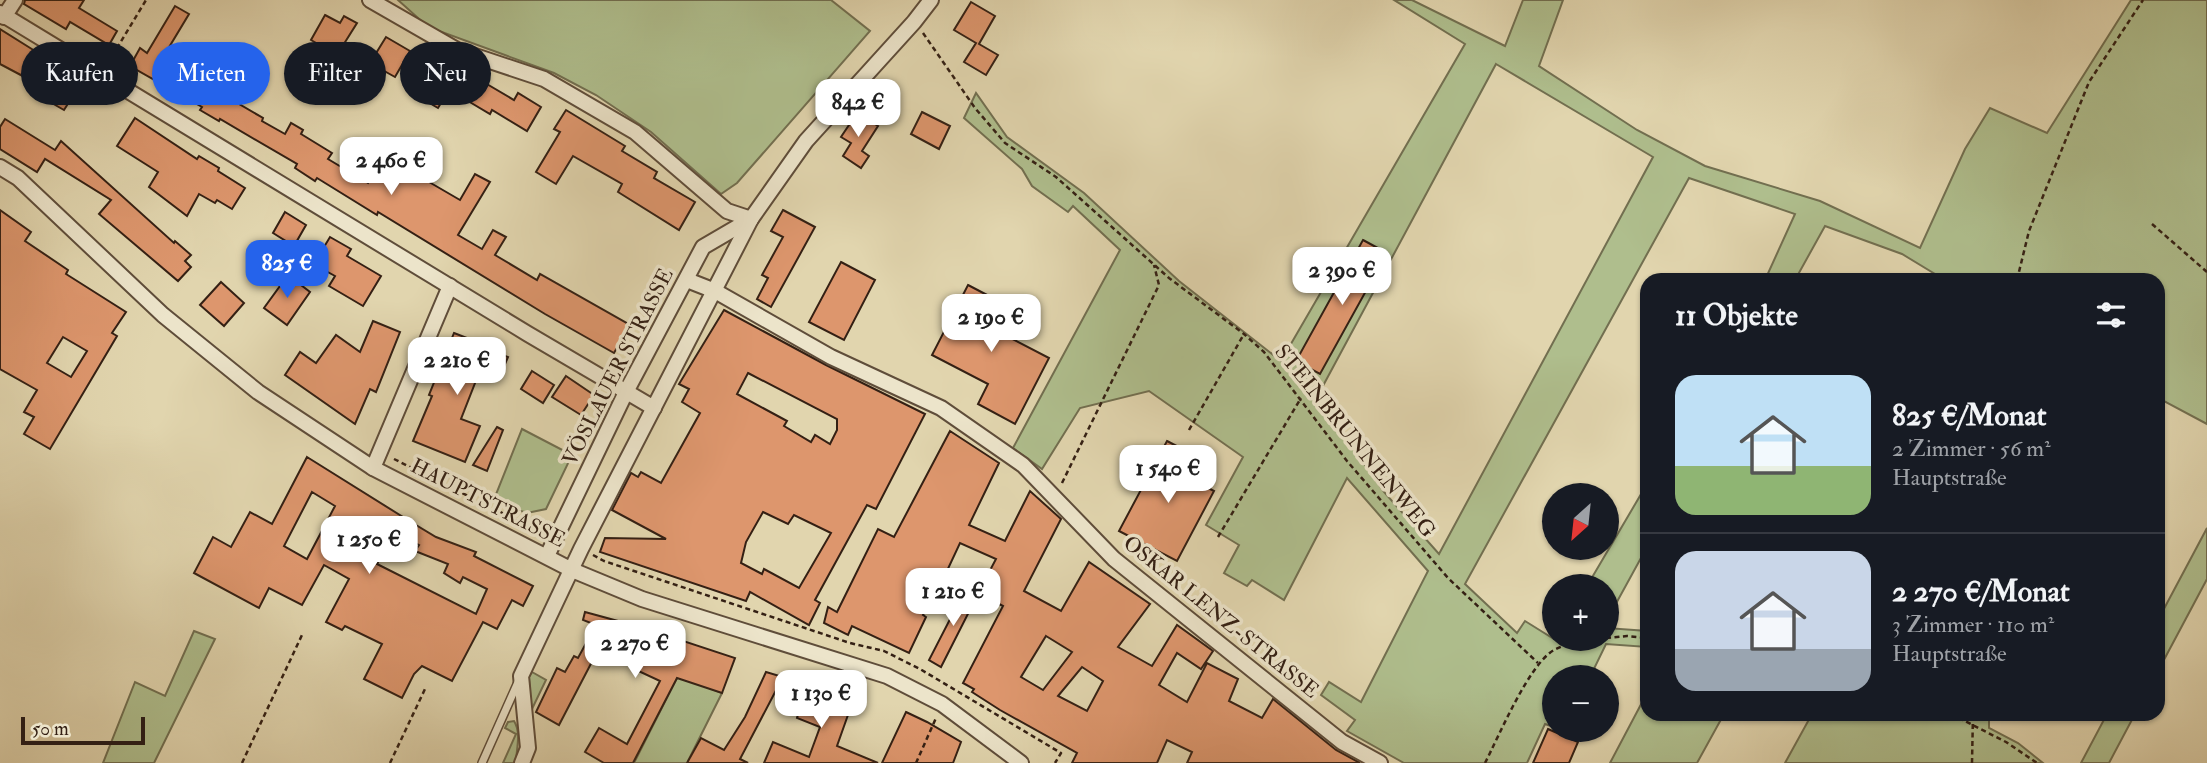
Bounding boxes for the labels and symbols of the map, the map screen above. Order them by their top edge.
pin: 842 € [809,80,907,139]
pin: 2 460 € [326,138,456,197]
pin: 825 € [238,240,336,300]
pin: 2 390 € [1277,247,1407,307]
street label: VÖSLAUER STRASSE [556,264,680,470]
pin: 2 190 € [926,294,1056,354]
pin: 2 210 € [392,338,522,397]
street label: STEINBRUNNENWEG [1269,339,1441,543]
pin: 1 540 € [1103,446,1233,505]
street label: HAUPTSTRASSE [406,452,570,554]
north arrow [1542,483,1619,560]
pin: 1 250 € [304,516,434,576]
street label: OSKAR LENZ-STRASSE [1118,530,1324,704]
pin: 1 210 € [888,568,1018,628]
pin: 2 270 € [570,620,700,680]
pin: 1 130 € [756,670,886,730]
scale bar [21,714,145,746]

